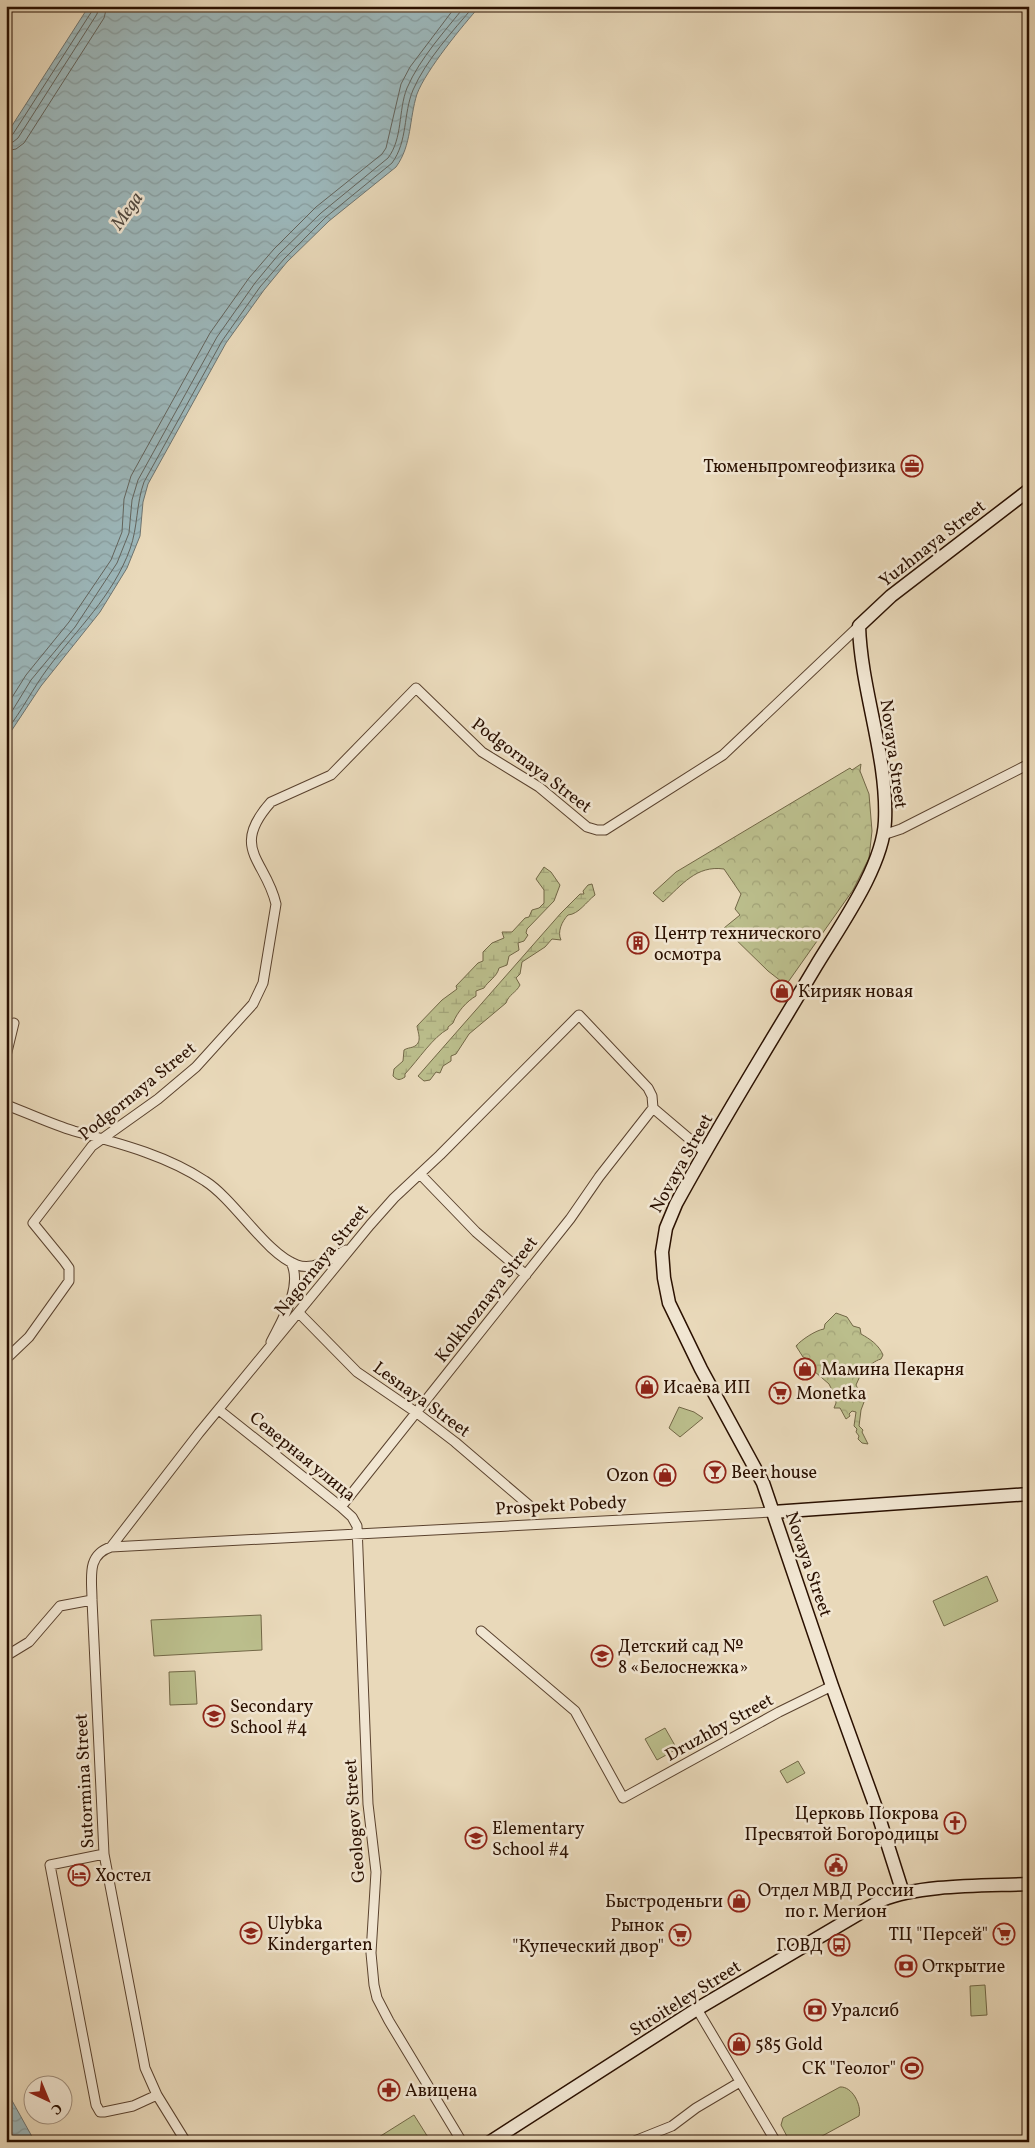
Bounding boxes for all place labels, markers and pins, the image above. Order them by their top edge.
office icon: Тюменьпромгеофизика [900,454,924,478]
place label: Тюменьпромгеофизика [703,455,896,480]
place label: Центр технического осмотра [654,922,821,968]
building icon: Центр технического осмотра [626,931,650,955]
shop icon: Кирияк новая [770,979,794,1003]
place label: Кирияк новая [798,980,913,1005]
shop icon: Мамина Пекарня [793,1357,817,1381]
place label: Мамина Пекарня [821,1358,964,1383]
shop icon: Исаева ИП [635,1375,659,1399]
place label: Исаева ИП [663,1376,751,1401]
supermarket icon: Monetka [768,1381,792,1405]
place label: Monetka [796,1382,866,1407]
bar icon: Beer house [703,1460,727,1484]
place label: Beer house [731,1461,817,1486]
shop icon: Ozon [653,1463,677,1487]
place label: Ozon [607,1464,649,1489]
place label: Детский сад № 8 «Белоснежка» [618,1635,748,1681]
school or university icon: Детский сад № 8 «Белоснежка» [590,1644,614,1668]
place label: Secondary School #4 [230,1695,313,1741]
school or university icon: Secondary School #4 [202,1704,226,1728]
place label: Церковь Покрова Пресвятой Богородицы [744,1802,939,1848]
church icon: Церковь Покрова Пресвятой Богородицы [943,1811,967,1835]
place label: Elementary School #4 [492,1817,585,1863]
school or university icon: Elementary School #4 [464,1826,488,1850]
public building icon: Отдел МВД России по г. Мегион [824,1853,848,1877]
hotel icon: Хостел [67,1863,91,1887]
place label: Хостел [95,1864,151,1889]
place label: Отдел МВД России по г. Мегион [758,1879,914,1925]
shop icon: Быстроденьги [727,1889,751,1913]
place label: Быстроденьги [605,1890,723,1915]
place label: Ulybka Kindergarten [267,1912,373,1958]
place label: Рынок "Купеческий двор" [512,1914,664,1960]
school or university icon: Ulybka Kindergarten [239,1921,263,1945]
supermarket icon: ТЦ "Персей" [992,1922,1016,1946]
supermarket icon: Рынок "Купеческий двор" [668,1923,692,1947]
place label: ТЦ "Персей" [888,1923,988,1948]
bus stop icon: ГОВД [827,1933,851,1957]
place label: ГОВД [776,1934,823,1959]
bank icon: Открытие [894,1954,918,1978]
place label: Открытие [922,1955,1005,1980]
bank icon: Уралсиб [803,1998,827,2022]
place label: Уралсиб [831,1999,899,2024]
shop icon: 585 Gold [727,2032,751,2056]
place label: 585 Gold [755,2033,823,2058]
sports icon: СК "Геолог" [900,2056,924,2080]
place label: СК "Геолог" [802,2057,896,2082]
pharmacy icon: Авицена [377,2078,401,2102]
place label: Авицена [405,2079,477,2104]

